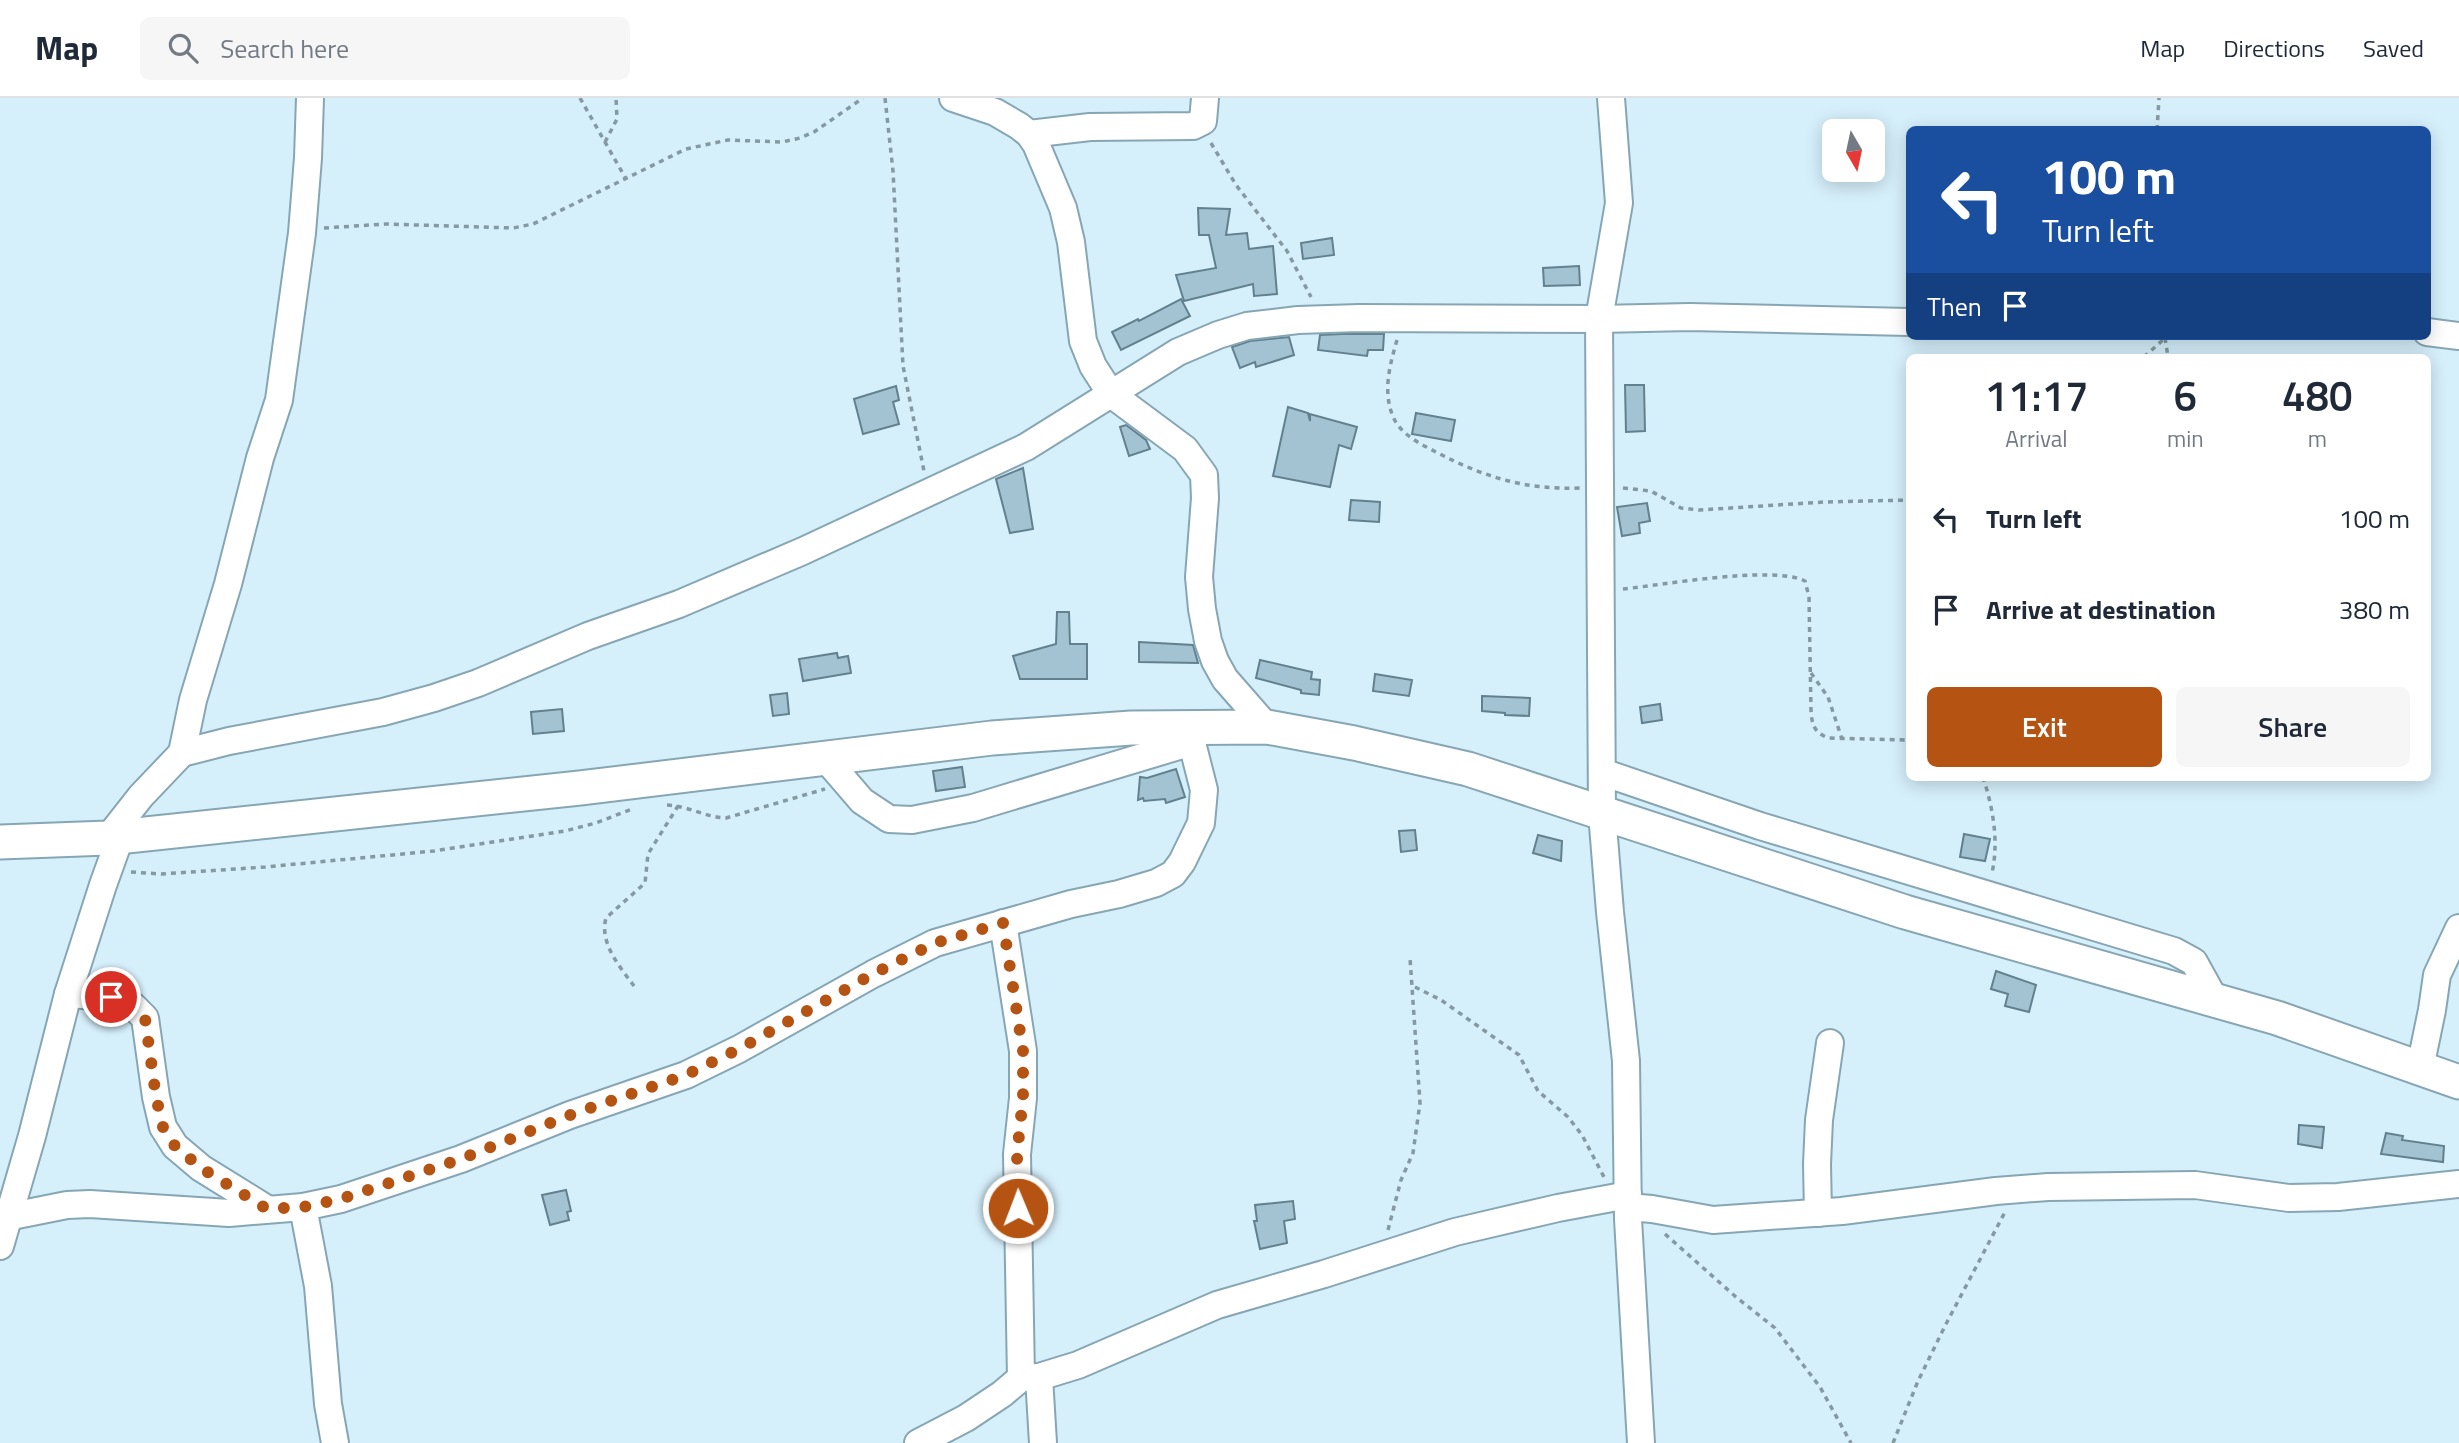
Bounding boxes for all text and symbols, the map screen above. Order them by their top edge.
search box [140,17,630,80]
text: Map [35,23,98,73]
icon: search [164,29,202,67]
text: Search here [220,29,349,68]
text: Map [2140,30,2185,66]
text: Directions [2223,30,2325,66]
text: Saved [2363,30,2424,66]
north arrow [1822,119,1885,182]
map controls [1822,119,1885,182]
text: 100 m [2042,138,2176,213]
icon: left [1927,154,2018,245]
text: Turn left [2042,206,2154,254]
text: Then [1927,287,1982,326]
icon: arrive [1996,287,2034,325]
text: 11:17 [1984,363,2089,427]
text: 6 [2174,363,2197,427]
text: 480 [2282,363,2353,427]
text: Arrival [2005,421,2068,456]
text: min [2167,421,2204,456]
text: m [2308,421,2327,456]
text: Turn left [1986,499,2081,538]
text: 100 m [2339,499,2410,538]
icon: left [1927,500,1965,538]
text: Arrive at destination [1986,590,2216,629]
text: 380 m [2339,590,2410,629]
icon: arrive [1927,591,1965,629]
button: Exit [1927,687,2162,767]
button: Share [2176,687,2410,767]
pin [81,967,141,1027]
icon: arrive [92,978,130,1016]
position arrow [981,1171,1055,1245]

